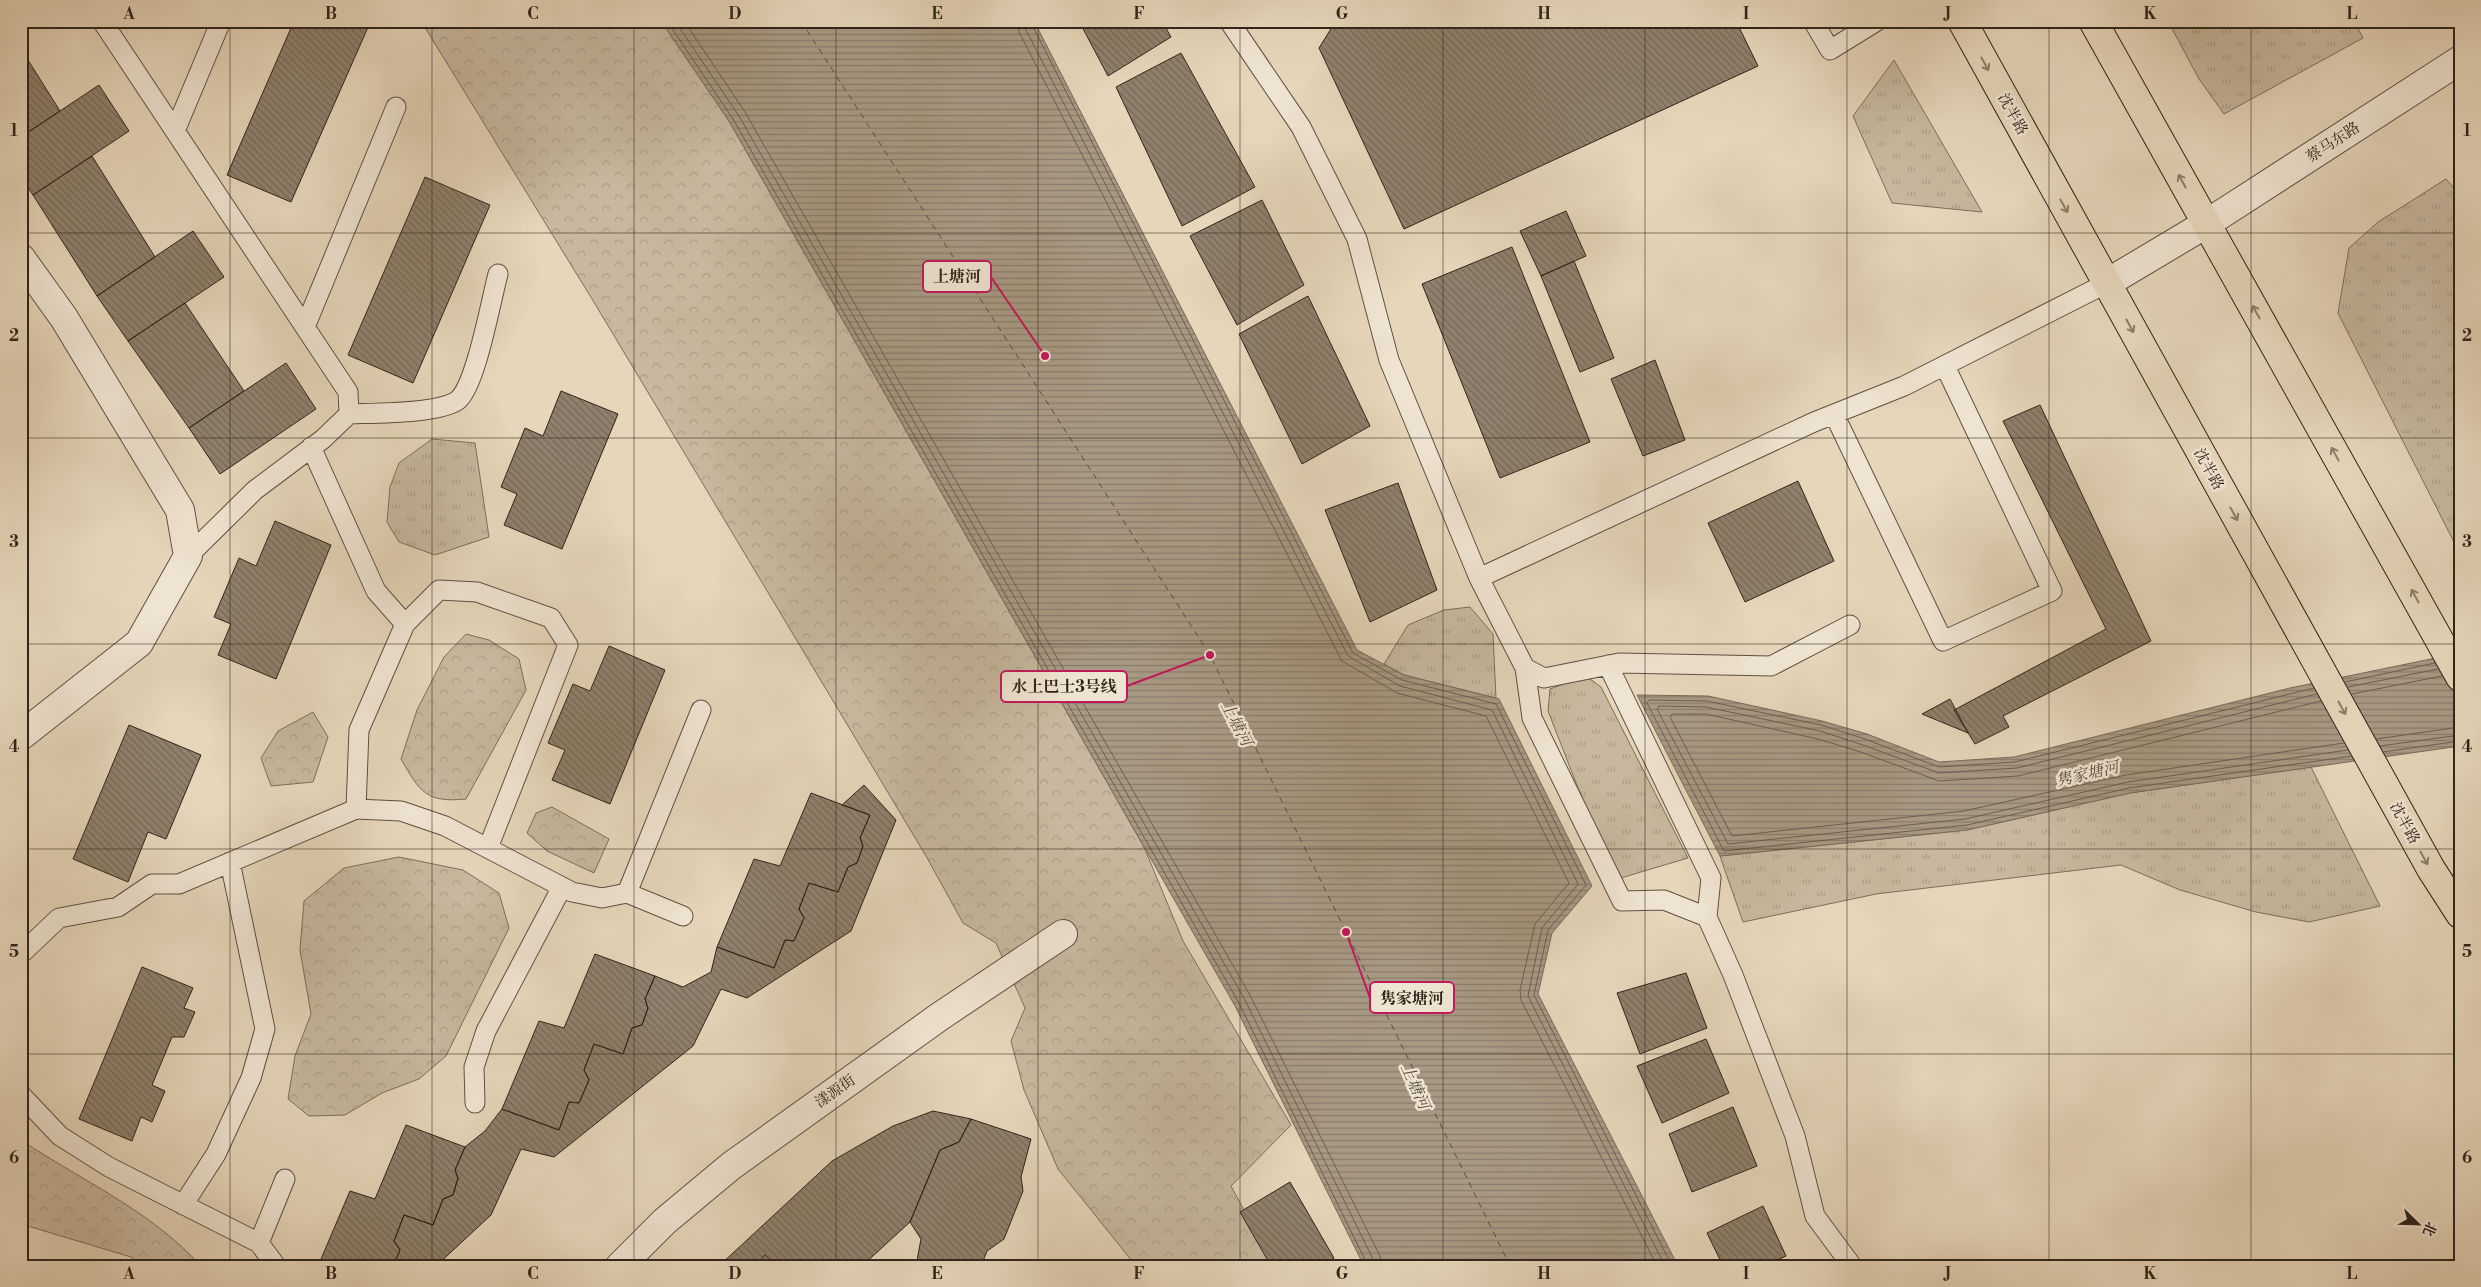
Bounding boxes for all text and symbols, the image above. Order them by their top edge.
text: A [122,4,135,24]
text: B [325,4,337,24]
text: C [527,4,539,24]
text: D [729,4,742,24]
text: E [931,4,943,24]
text: F [1133,4,1145,24]
text: G [1336,4,1349,24]
text: H [1537,4,1551,24]
text: I [1743,4,1749,24]
text: J [1943,4,1951,24]
text: K [2144,4,2158,24]
text: L [2347,4,2358,24]
one-way arrow [1981,56,1991,71]
street label: 沈半路 [1993,90,2032,139]
street label: 蔡马东路 [2303,118,2364,167]
text: 1 [10,121,18,141]
text: 1 [2463,121,2471,141]
one-way arrow [2177,175,2187,189]
one-way arrow [2060,198,2069,213]
callout: 上塘河 [923,261,991,292]
text: 上塘河 [933,267,981,287]
one-way arrow [2251,305,2261,320]
one-way arrow [2125,318,2135,333]
text: 2 [9,326,19,346]
text: 2 [2462,326,2472,346]
street label: 沈半路 [2189,445,2228,494]
one-way arrow [2330,448,2340,462]
one-way arrow [2230,506,2240,521]
text: 3 [9,532,19,552]
text: 3 [2462,532,2472,552]
one-way arrow [2409,589,2419,604]
callout: 水上巴士3号线 [1001,671,1127,702]
text: 水上巴士3号线 [1011,677,1117,697]
water label: 上塘河 [1216,698,1258,752]
one-way arrow [2337,701,2347,716]
text: 4 [9,737,20,757]
text: 4 [2462,737,2473,757]
water label: 隽家塘河 [2054,756,2124,791]
street label: 沈半路 [2385,799,2424,848]
one-way arrow [2420,850,2430,864]
text: 5 [9,942,19,962]
text: 5 [2462,942,2472,962]
callout: 隽家塘河 [1370,982,1454,1013]
text: 隽家塘河 [1380,989,1444,1009]
water label: 上塘河 [1396,1060,1435,1115]
street label: 漾源街 [811,1071,859,1112]
text: 6 [9,1148,19,1168]
text: 6 [2462,1148,2472,1168]
north arrow [2394,1200,2444,1250]
text: 北 [2418,1219,2440,1239]
text: A [122,1264,135,1284]
text: B [325,1264,337,1284]
text: C [527,1264,539,1284]
text: D [729,1264,742,1284]
text: E [931,1264,943,1284]
text: F [1133,1264,1145,1284]
text: G [1336,1264,1349,1284]
text: H [1537,1264,1551,1284]
text: I [1743,1264,1749,1284]
text: J [1943,1264,1951,1284]
text: K [2144,1264,2158,1284]
text: L [2347,1264,2358,1284]

